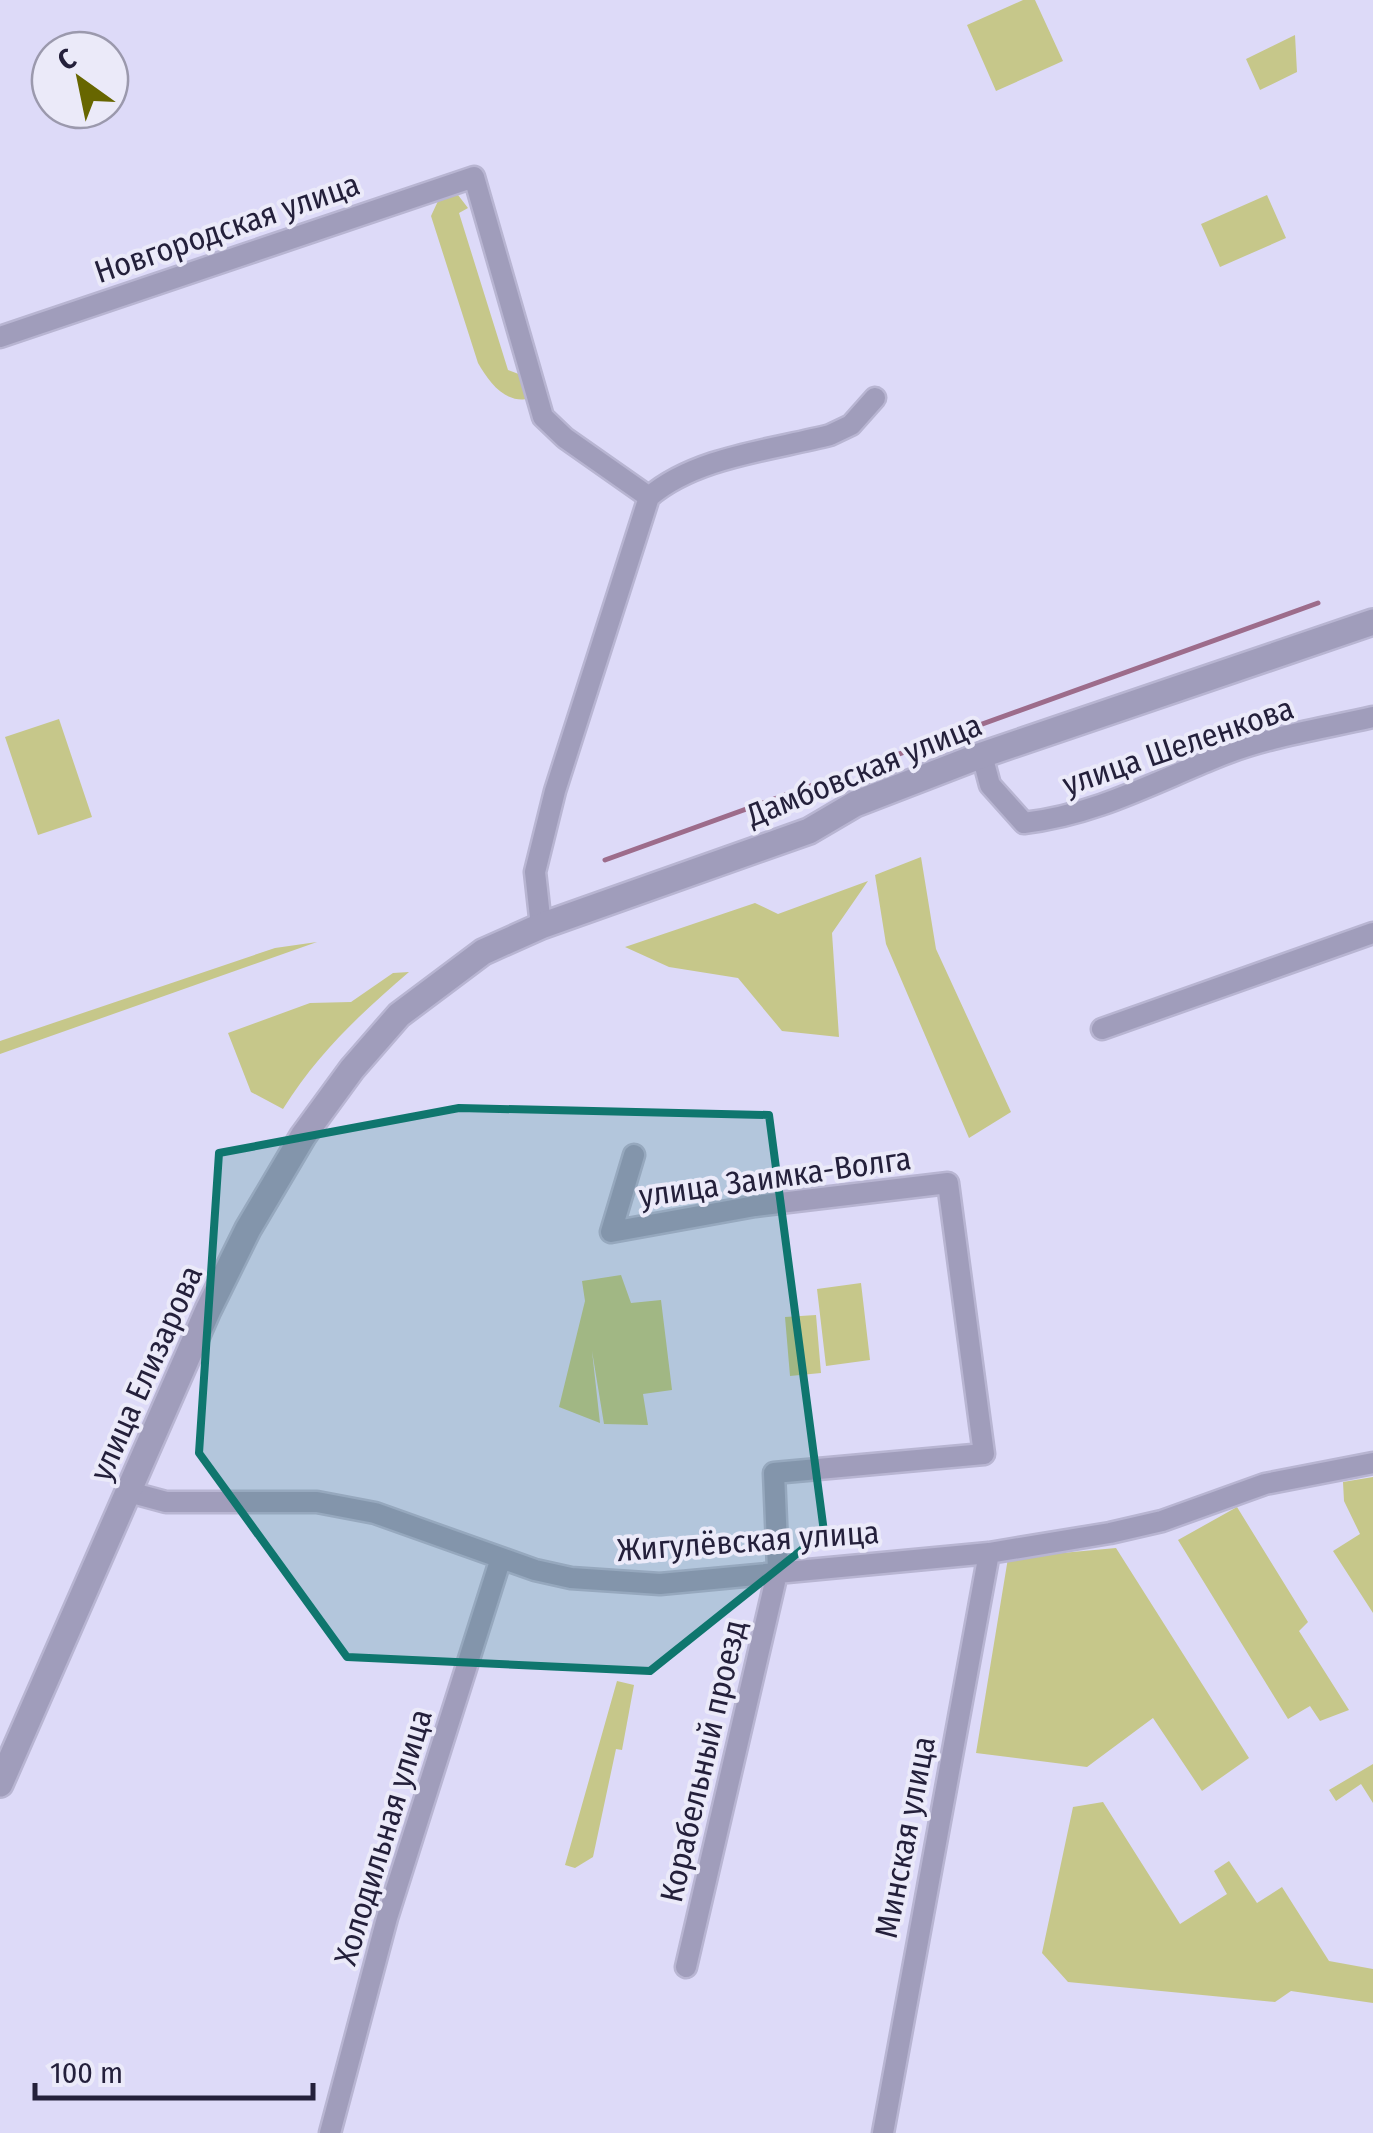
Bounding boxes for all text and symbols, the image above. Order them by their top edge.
north arrow [30,30,130,130]
text: С [52,41,82,77]
street label: Новгородская улица [89,165,365,291]
street label: улица Шеленкова [1057,689,1299,803]
street label: Дамбовская улица [740,706,987,835]
street label: улица Заимка-Волга [637,1139,913,1215]
street label: улица Елизарова [82,1260,210,1486]
street label: Жигулёвская улица [616,1513,880,1569]
street label: Корабельный проезд [652,1616,754,1906]
street label: Холодильная улица [326,1704,440,1970]
street label: Минская улица [867,1733,943,1941]
scale bar [35,2038,312,2100]
text: 100 m [50,2055,123,2091]

